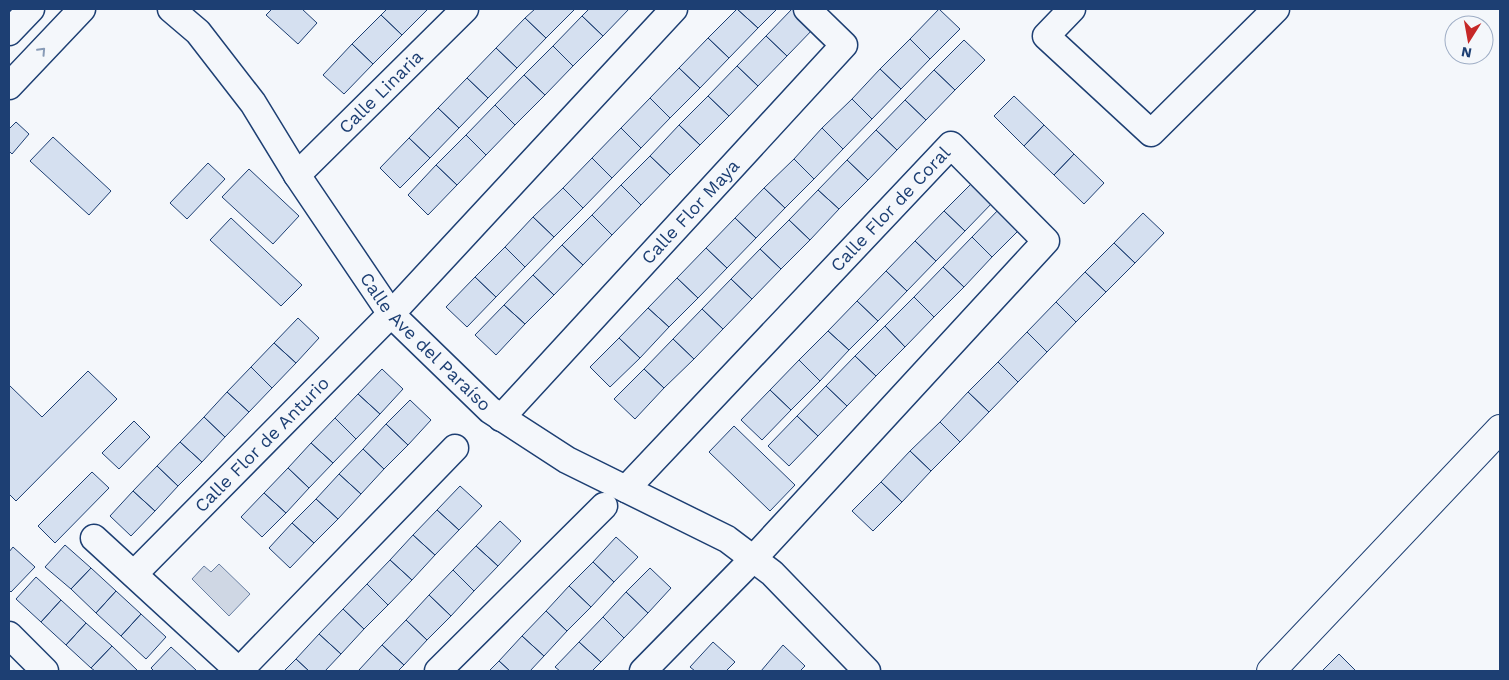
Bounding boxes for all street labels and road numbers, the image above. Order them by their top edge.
street label: Calle Linaria [334,46,427,138]
street label: Calle Flor de Coral [826,142,954,276]
street label: Calle Flor Maya [637,155,743,268]
street label: Calle Ave del Paraíso [356,268,496,415]
street label: Calle Flor de Anturio [190,372,333,516]

